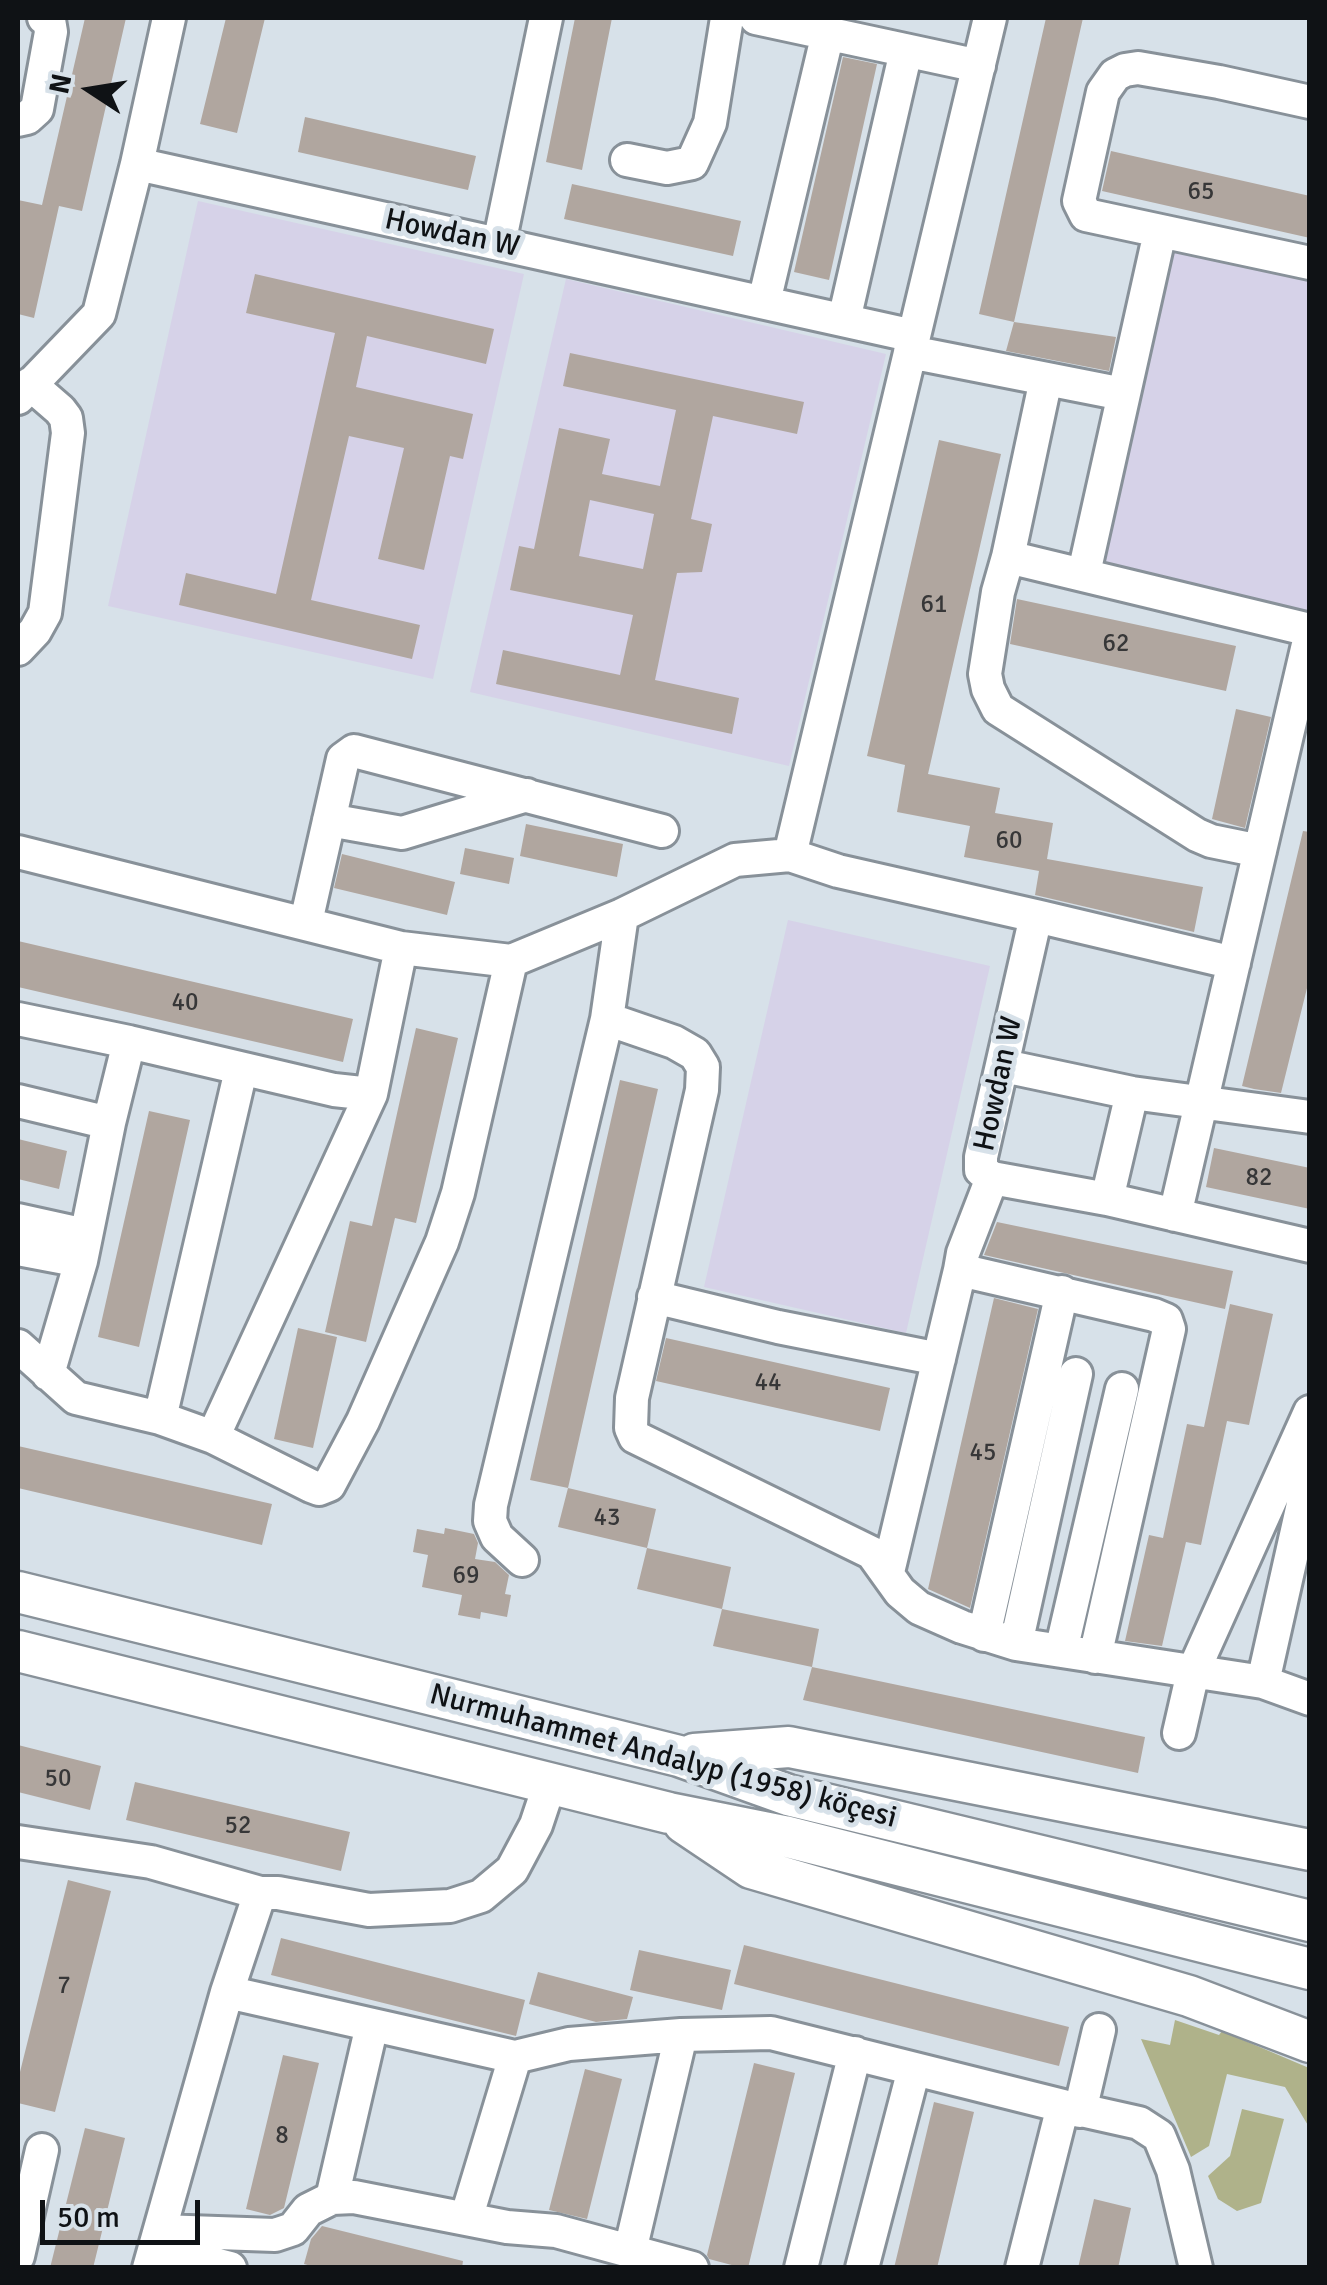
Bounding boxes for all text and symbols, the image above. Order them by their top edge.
north arrow [40,40,140,140]
text: N [42,71,79,97]
house number: 65 [1188,177,1214,207]
street label: Howdan W [381,202,523,266]
house number: 61 [921,590,947,620]
house number: 62 [1103,629,1129,659]
house number: 60 [996,826,1022,856]
house number: 40 [172,988,198,1018]
street label: Howdan W [967,1013,1031,1155]
house number: 82 [1246,1163,1272,1193]
house number: 44 [755,1368,781,1398]
house number: 45 [970,1438,996,1468]
house number: 43 [594,1503,620,1533]
house number: 69 [453,1561,479,1591]
street label: Nurmuhammet Andalyp (1958) köçesi [426,1677,900,1837]
house number: 50 [45,1764,71,1794]
house number: 52 [225,1811,251,1841]
house number: 7 [57,1971,71,2001]
house number: 8 [275,2121,289,2151]
scale bar [45,2180,205,2242]
text: 50 m [57,2199,120,2236]

